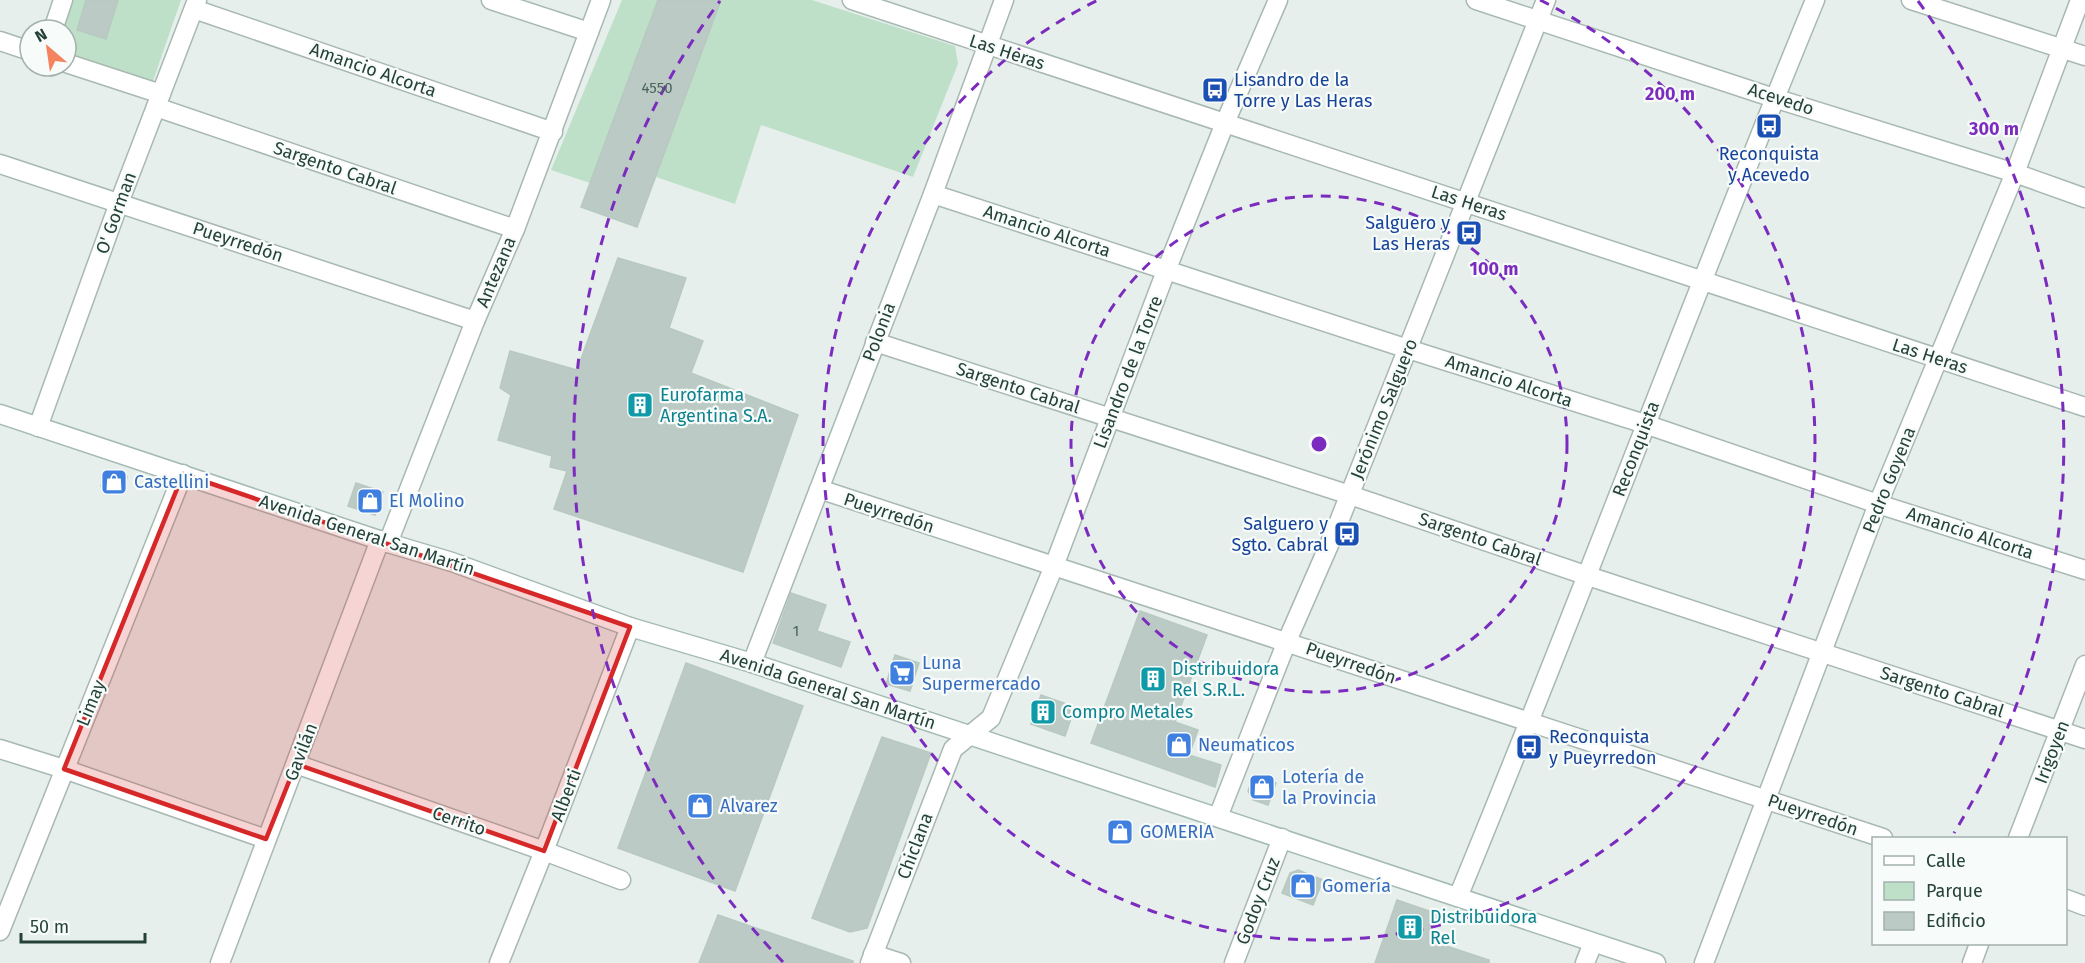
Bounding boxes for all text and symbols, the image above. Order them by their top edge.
north arrow [18,18,78,78]
text: N [32,24,50,46]
street label: Las Heras [967,29,1047,75]
street label: Amancio Alcorta [307,38,439,102]
place label: Lisandro de la Torre y Las Heras [1234,69,1372,112]
bus stop icon: Lisandro de la Torre y Las Heras [1200,75,1230,105]
street label: Acevedo [1745,78,1817,120]
house number: 4550 [641,79,673,97]
text: 200 m [1645,83,1695,105]
bus stop icon: Reconquista y Acevedo [1754,111,1784,141]
text: 300 m [1968,118,2019,140]
street label: Sargento Cabral [271,137,399,199]
place label: Reconquista y Acevedo [1719,143,1819,186]
street label: O' Gorman [91,169,141,257]
street label: Las Heras [1429,180,1509,226]
street label: Amancio Alcorta [981,200,1113,262]
place label: Salguero y Las Heras [1365,212,1450,255]
street label: Pueyrredón [190,217,286,267]
bus stop icon: Salguero y Las Heras [1454,218,1484,248]
street label: Antezana [471,233,521,311]
text: 100 m [1470,258,1518,280]
street label: Lisandro de la Torre [1089,292,1167,452]
street label: Polonia [858,299,900,365]
street label: Las Heras [1890,333,1970,379]
street label: Jerónimo Salguero [1346,336,1422,482]
street label: Amancio Alcorta [1443,350,1575,412]
street label: Sargento Cabral [953,358,1083,418]
place label: Eurofarma Argentina S.A. [660,384,772,427]
building icon: Eurofarma Argentina S.A. [625,390,655,420]
street label: Reconquista [1608,398,1664,500]
street label: Pedro Goyena [1858,424,1920,536]
centre of rings [1309,434,1329,454]
shop icon: Castellini [99,467,129,497]
place label: Castellini [134,471,209,493]
shop icon: El Molino [355,486,385,516]
street label: Pueyrredón [841,488,937,538]
street label: Avenida General San Martín [257,490,477,580]
place label: El Molino [389,490,464,512]
street label: Amancio Alcorta [1904,502,2036,564]
street label: Sargento Cabral [1416,508,1544,570]
place label: Salguero y Sgto. Cabral [1232,513,1328,556]
bus stop icon: Salguero y Sgto. Cabral [1332,519,1362,549]
house number: 1 [793,622,799,640]
street label: Pueyrredón [1303,637,1399,689]
street label: Avenida General San Martín [718,644,938,734]
place label: Luna Supermercado [922,652,1041,695]
supermarket icon: Luna Supermercado [887,658,917,688]
place label: Distribuidora Rel S.R.L. [1172,658,1279,701]
street label: Sargento Cabral [1877,662,2007,722]
building icon: Distribuidora Rel S.R.L. [1138,664,1168,694]
street label: Limay [72,677,110,729]
building icon: Compro Metales [1028,697,1058,727]
place label: Compro Metales [1062,701,1193,723]
street label: Irigoyen [2030,717,2074,787]
street label: Gavilán [280,720,322,784]
place label: Reconquista y Pueyrredon [1549,726,1657,769]
shop icon: Neumaticos [1164,730,1194,760]
bus stop icon: Reconquista y Pueyrredon [1514,732,1544,762]
place label: Neumaticos [1198,734,1295,756]
street label: Alberti [546,766,586,824]
place label: Lotería de la Provincia [1282,766,1377,809]
shop icon: Lotería de la Provincia [1247,772,1277,802]
street label: Pueyrredón [1765,789,1861,841]
shop icon: Alvarez [685,791,715,821]
place label: Alvarez [720,795,778,817]
street label: Cerrito [429,802,489,840]
street label: Chiclana [892,810,938,882]
shop icon: GOMERIA [1105,817,1135,847]
place label: GOMERIA [1140,821,1215,843]
legend [1872,837,2067,945]
text: Calle [1926,850,1966,872]
street label: Godoy Cruz [1231,854,1285,948]
shop icon: Gomería [1288,871,1318,901]
place label: Gomería [1322,875,1391,897]
text: Parque [1926,880,1983,902]
scale bar [21,906,146,944]
place label: Distribuidora Rel [1430,906,1537,949]
text: Edificio [1926,910,1986,932]
building icon: Distribuidora Rel [1395,912,1425,942]
text: 50 m [30,916,69,938]

